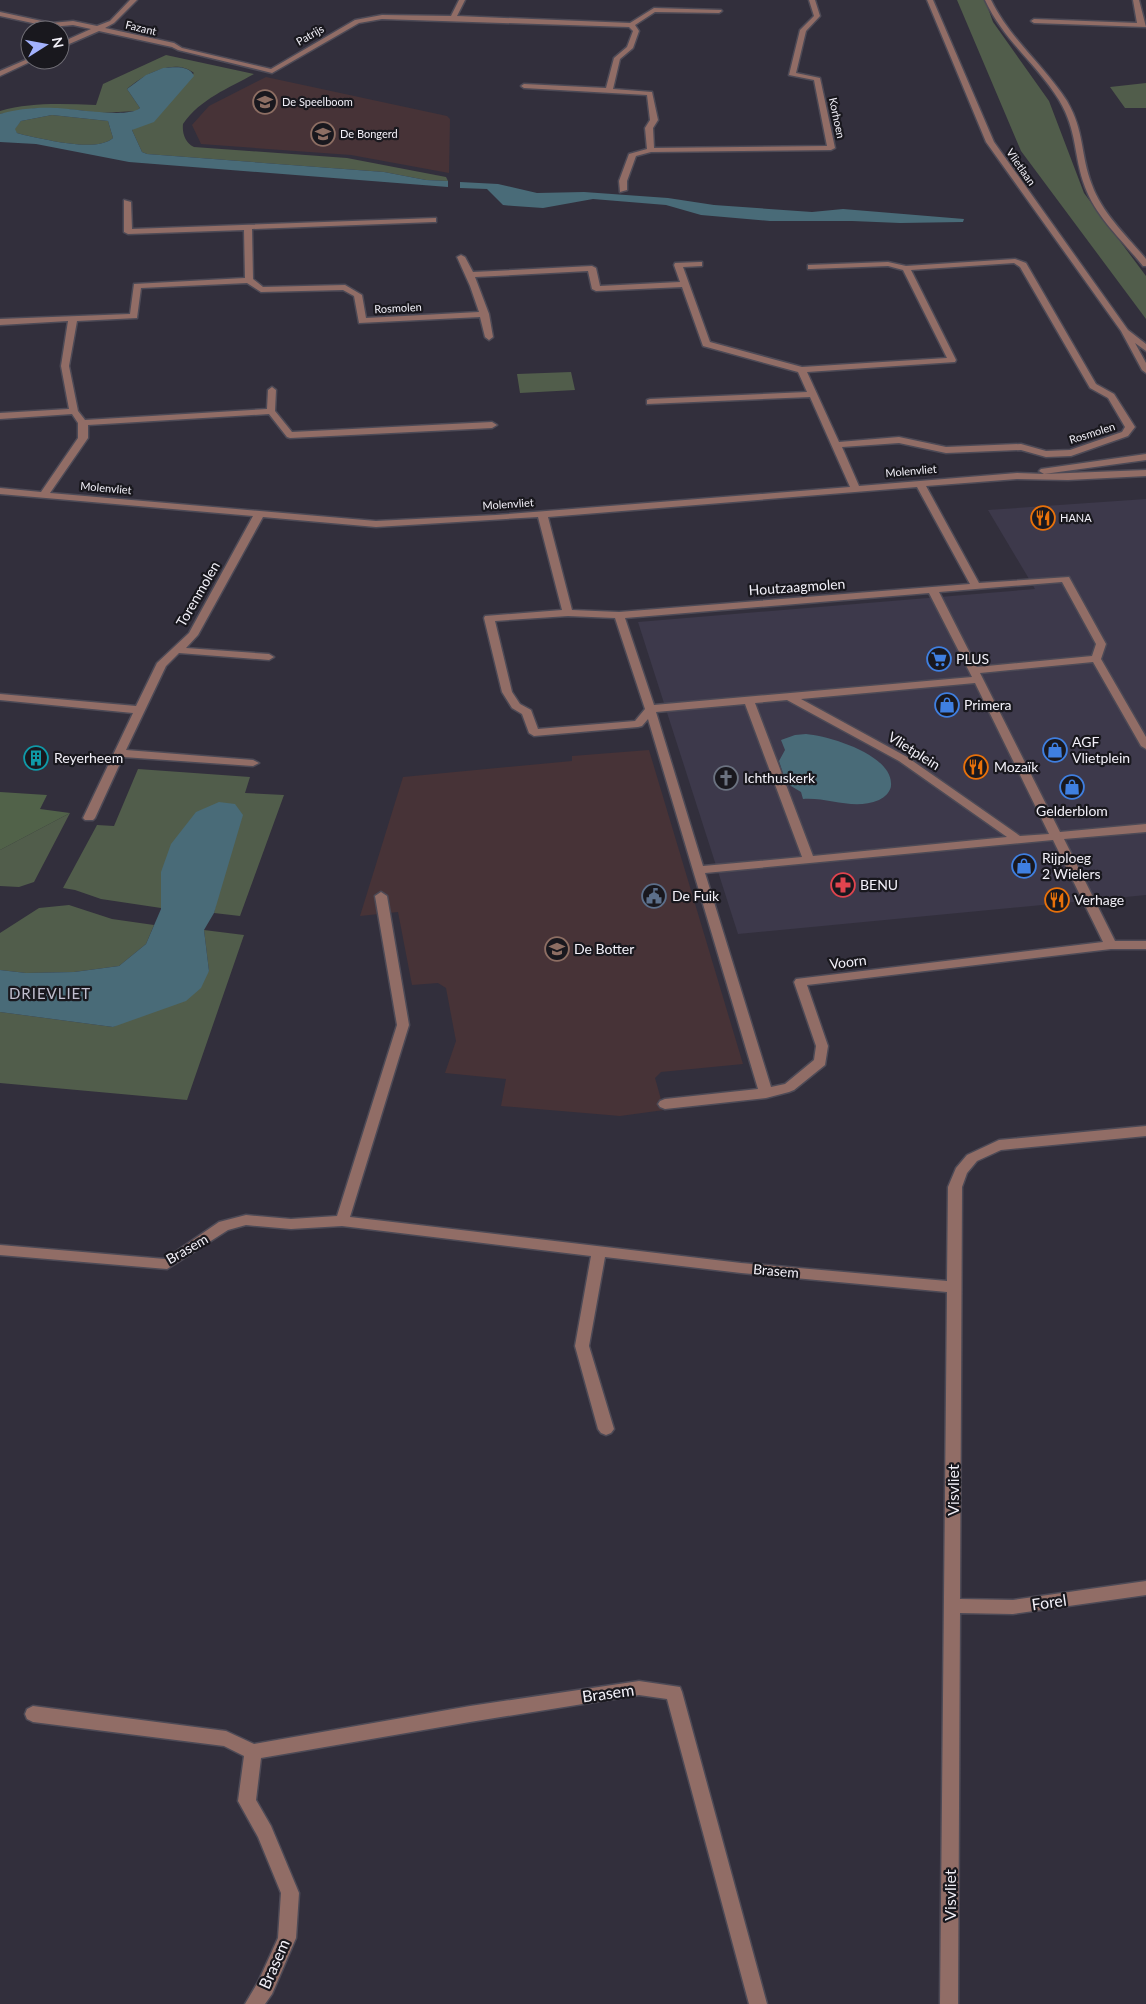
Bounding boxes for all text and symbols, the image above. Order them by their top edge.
street label: Fazant [124,18,158,37]
north arrow [20,20,70,70]
street label: Patrijs [294,21,326,48]
text: N [49,36,68,49]
school or university icon: De Speelboom [252,89,278,115]
place label: De Speelboom [282,95,353,108]
street label: Korhoen [827,96,848,140]
school or university icon: De Bongerd [310,121,336,147]
place label: De Bongerd [340,127,398,140]
street label: Vlietlaan [1004,146,1039,188]
street label: Rosmolen [374,300,422,315]
street label: Rosmolen [1067,419,1116,446]
street label: Molenvliet [885,462,937,479]
street label: Molenvliet [80,479,132,496]
street label: Molenvliet [482,495,534,512]
restaurant icon: HANA [1030,505,1056,531]
place label: HANA [1060,511,1092,524]
street label: Torenmolen [172,558,223,629]
street label: Houtzaagmolen [748,575,846,598]
supermarket icon: PLUS [926,646,952,672]
place label: PLUS [956,650,989,667]
shop icon: Primera [934,692,960,718]
place label: Primera [964,696,1012,713]
street label: Vlietplein [885,728,943,773]
place label: AGF Vlietplein [1072,733,1130,766]
shop icon: AGF Vlietplein [1042,737,1068,763]
building icon: Reyerheem [23,745,49,771]
place label: Reyerheem [54,749,123,766]
restaurant icon: Mozaïk [963,754,989,780]
place label: Mozaïk [994,758,1039,775]
church icon: Ichthuskerk [713,765,739,791]
place label: Ichthuskerk [744,769,816,786]
shop icon: Gelderblom [1059,774,1085,800]
place label: Gelderblom [1036,802,1108,819]
place label: Rijploeg 2 Wielers [1042,849,1101,882]
shop icon: Rijploeg 2 Wielers [1011,853,1037,879]
pharmacy icon: BENU [830,872,856,898]
place label: BENU [860,876,898,893]
public building icon: De Fuik [641,883,667,909]
place label: De Fuik [672,887,720,904]
restaurant icon: Verhage [1044,887,1070,913]
place label: Verhage [1074,891,1124,908]
school or university icon: De Botter [544,936,570,962]
place label: De Botter [574,940,634,957]
street label: Voorn [828,951,867,972]
district label: DRIEVLIET [9,984,91,1002]
street label: Brasem [163,1230,211,1267]
street label: Brasem [752,1260,800,1281]
street label: Visvliet [943,1464,962,1516]
street label: Forel [1030,1590,1068,1613]
street label: Brasem [581,1679,635,1706]
street label: Visvliet [940,1869,959,1921]
street label: Brasem [254,1936,293,1992]

